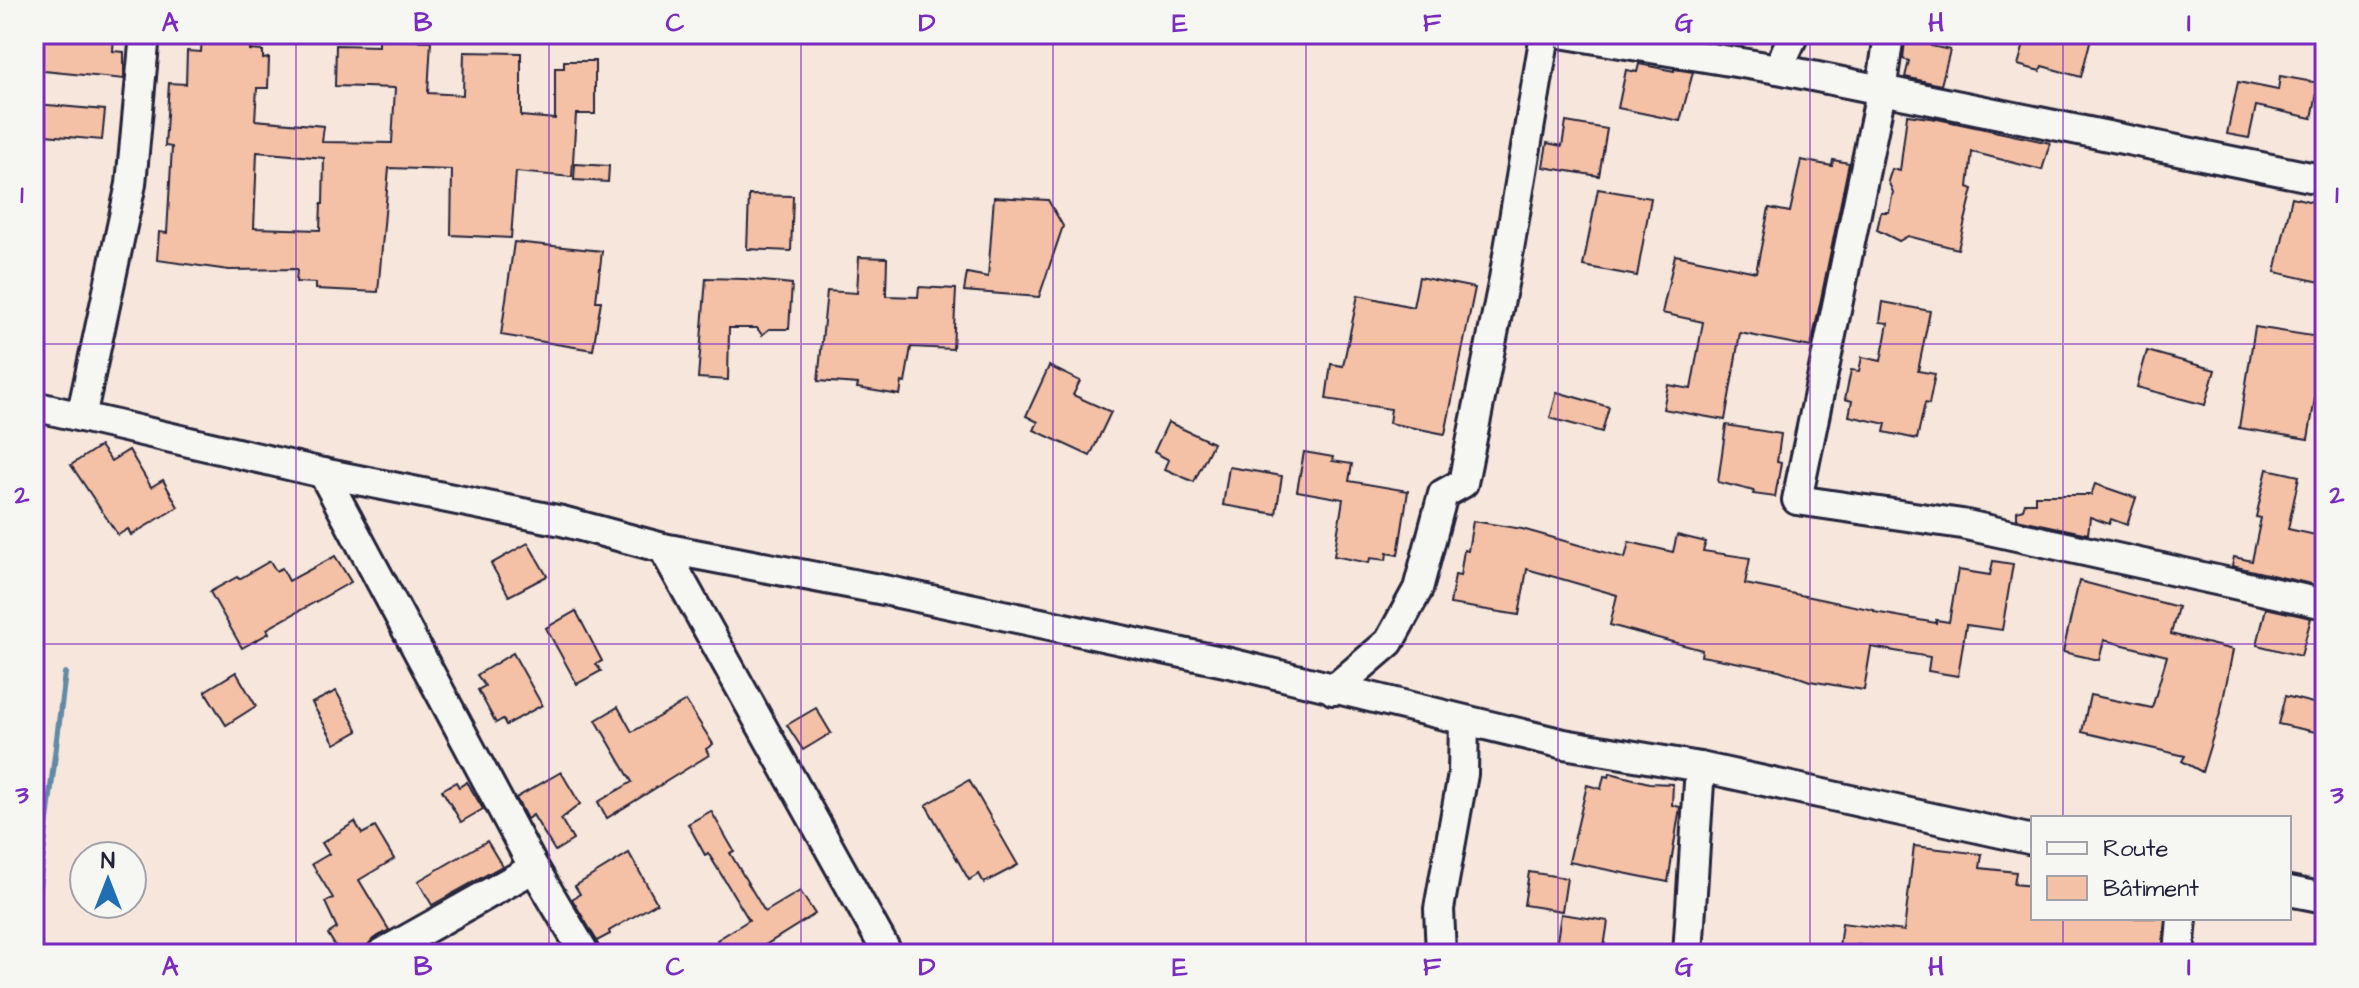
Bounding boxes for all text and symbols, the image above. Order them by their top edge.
text: A [162,5,179,41]
text: B [414,5,433,41]
text: C [666,5,685,41]
text: D [919,5,936,41]
text: E [1172,5,1188,41]
text: F [1423,5,1442,41]
text: G [1675,5,1693,41]
text: H [1928,5,1944,41]
text: I [2187,5,2191,41]
text: 1 [20,177,24,213]
text: 1 [2335,177,2339,213]
text: 2 [14,477,30,513]
text: 2 [2329,477,2345,513]
text: 3 [14,777,29,813]
text: 3 [2329,777,2344,813]
legend [2031,816,2291,920]
text: Route [2103,832,2169,866]
north arrow [68,840,148,920]
text: N [101,846,115,877]
text: Bâtiment [2103,872,2199,906]
text: A [162,949,179,985]
text: B [414,949,433,985]
text: C [666,949,685,985]
text: D [919,949,936,985]
text: E [1172,949,1188,985]
text: F [1423,949,1442,985]
text: G [1675,949,1693,985]
text: H [1928,949,1944,985]
text: I [2187,949,2191,985]

